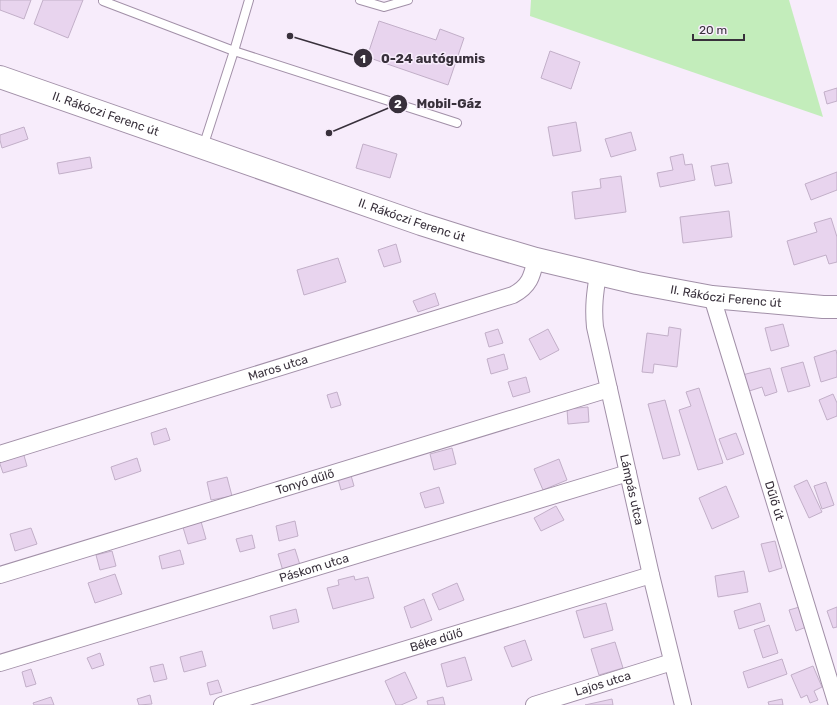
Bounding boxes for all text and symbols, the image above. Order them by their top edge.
scale bar [693,16,744,42]
text: 20 m [699,23,727,37]
callout: 0-24 autógumis [353,46,493,71]
text: 0-24 autógumis [381,51,485,66]
text: 1 [360,52,366,66]
street label: II. Rákóczi Ferenc út [51,89,161,139]
callout: Mobil-Gáz [388,91,489,116]
text: Mobil-Gáz [417,96,481,111]
text: 2 [394,97,402,111]
street label: II. Rákóczi Ferenc út [356,196,467,245]
street label: II. Rákóczi Ferenc út [669,282,782,310]
street label: Maros utca [246,352,310,384]
street label: Lámpás utca [617,453,646,526]
street label: Tonyó dűlő [274,466,336,497]
street label: Dűlő út [762,479,787,522]
street label: Páskom utca [277,551,350,585]
street label: Béke dűlő [408,625,465,655]
street label: Lajos utca [573,668,632,699]

